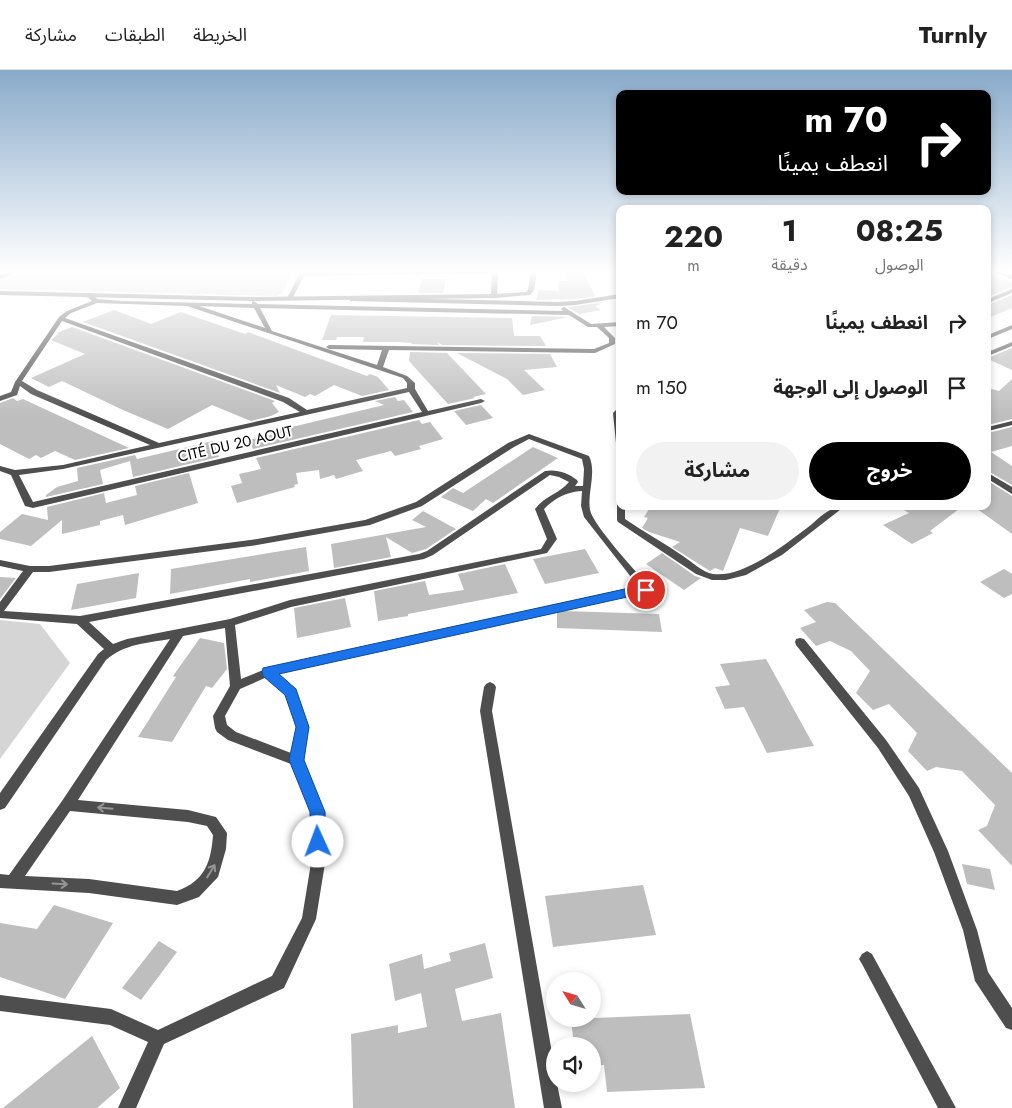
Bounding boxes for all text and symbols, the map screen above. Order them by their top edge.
text: Turnly [919,17,987,52]
text: مشاركة [25,22,77,48]
text: الطبقات [105,22,165,48]
text: الخريطة [193,22,247,48]
text: 70 m [805,95,888,145]
icon: right [906,110,971,175]
text: انعطف يمينًا [778,147,888,179]
text: 1 [782,209,797,252]
text: 08:25 [856,209,943,252]
text: 220 [664,215,723,258]
text: دقيقة [771,253,808,276]
text: الوصول [875,253,924,276]
text: m [687,254,700,277]
text: 70 m [636,309,678,336]
text: انعطف يمينًا [825,309,928,336]
icon: right [943,309,971,337]
text: 150 m [636,374,687,401]
text: الوصول إلى الوجهة [773,374,928,401]
icon: arrive [943,374,971,402]
street label: CITÉ DU 20 AOUT [175,420,295,468]
button: مشاركة [636,442,799,500]
button: خروج [809,442,971,500]
pin [625,569,667,611]
icon: arrive [632,576,660,604]
one-way arrow [97,804,113,813]
position arrow [291,815,343,867]
one-way arrow [206,865,216,879]
one-way arrow [52,880,68,889]
north arrow [546,972,601,1028]
map controls [546,972,601,1092]
button: sound [546,1037,601,1092]

